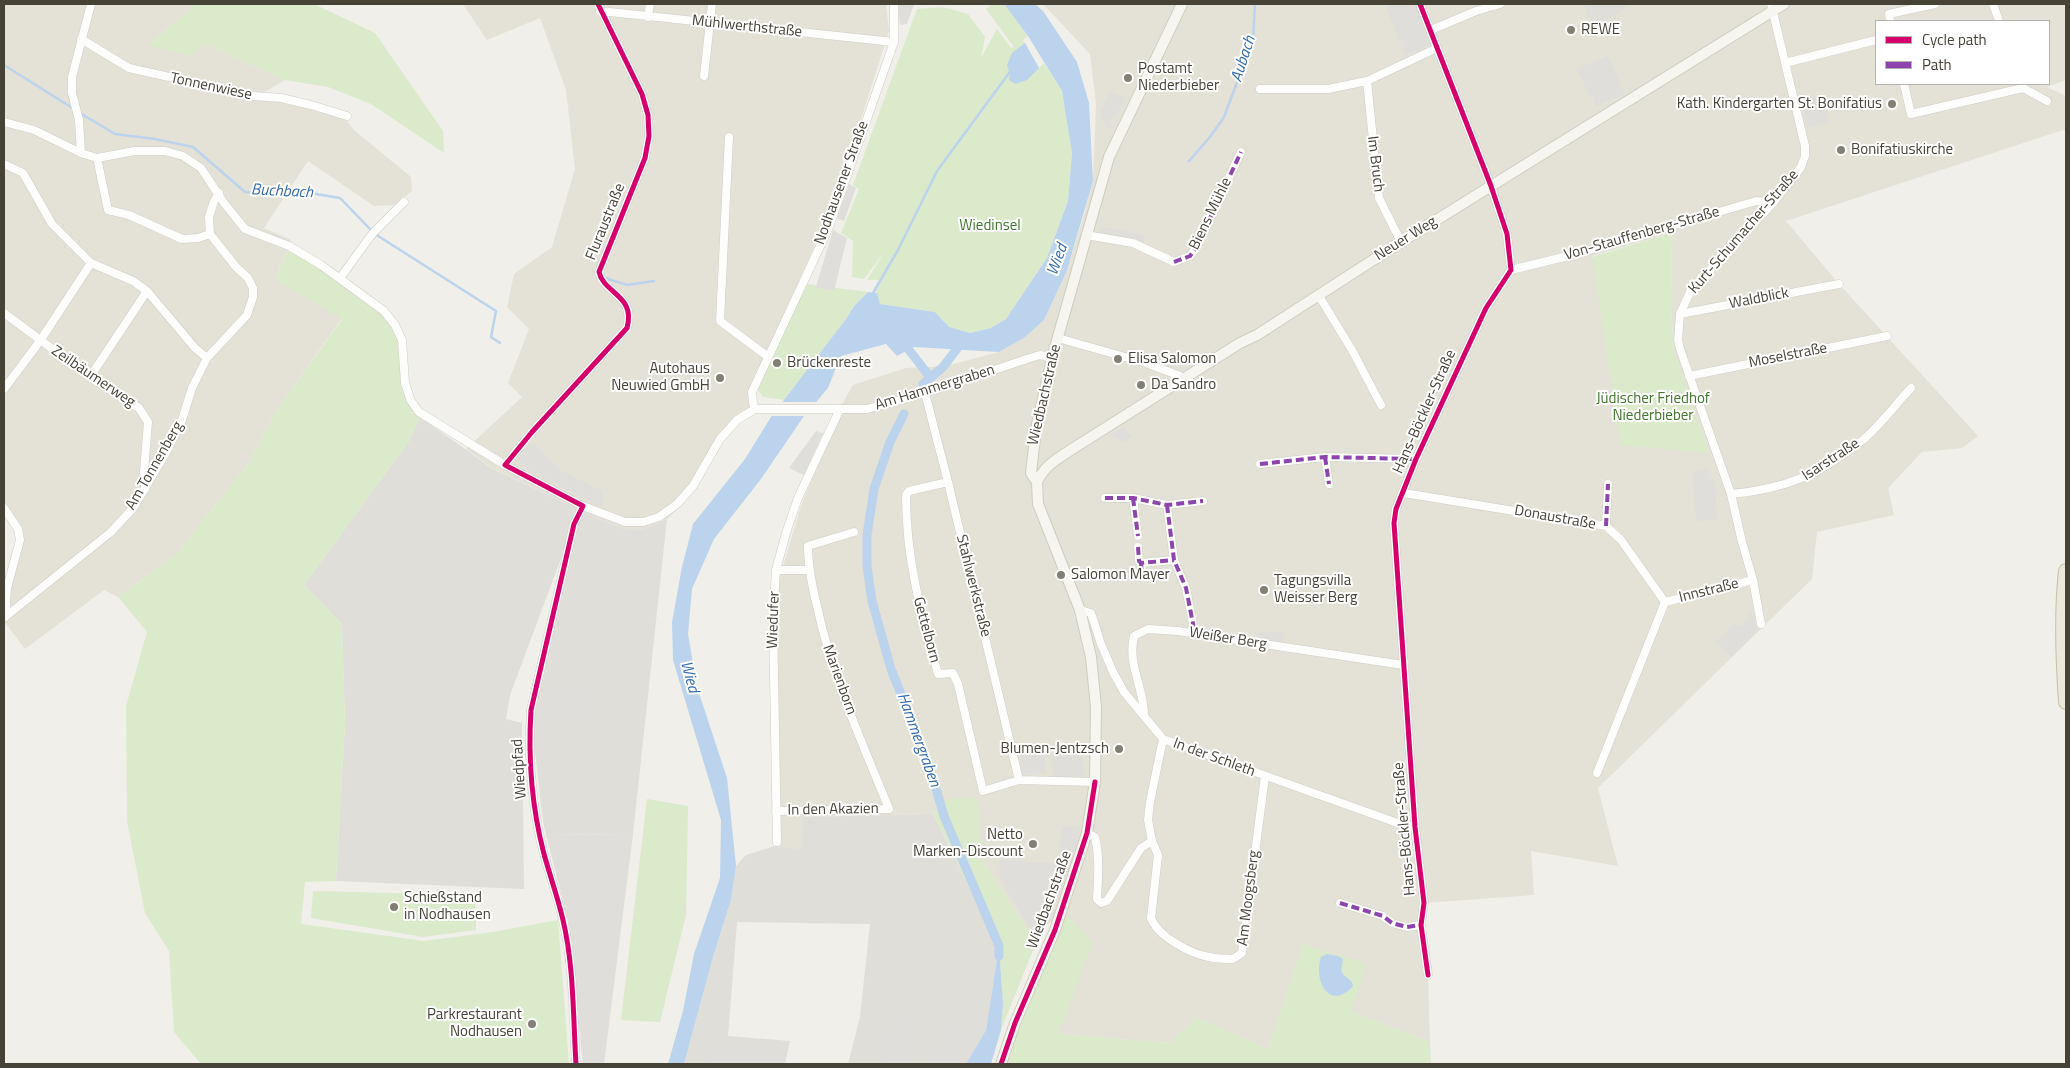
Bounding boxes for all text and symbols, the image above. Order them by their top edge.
street label: Mühlwerthstraße [691,12,803,42]
legend [1875,20,2050,85]
place label: REWE [1581,21,1620,39]
marker: REWE [1565,24,1577,36]
text: Cycle path [1922,28,1987,51]
water label: Aubach [1228,34,1260,84]
text: Path [1922,53,1952,76]
place label: Postamt Niederbieber [1138,60,1219,95]
street label: Tonnenwiese [169,70,253,104]
marker: Postamt Niederbieber [1122,72,1134,84]
place label: Kath. Kindergarten St. Bonifatius [1677,95,1882,113]
marker: Kath. Kindergarten St. Bonifatius [1886,98,1898,110]
street label: Nodhausener Straße [811,119,873,247]
street label: Im Bruch [1363,135,1387,193]
place label: Bonifatiuskirche [1851,141,1953,159]
marker: Bonifatiuskirche [1835,144,1847,156]
street label: Kurt-Schumacher-Straße [1685,166,1803,298]
street label: Biens Mühle [1186,175,1236,253]
water label: Buchbach [250,181,314,203]
street label: Fluraustraße [582,181,630,263]
street label: Von-Stauffenberg-Straße [1562,203,1722,265]
street label: Neuer Weg [1372,213,1440,265]
park label: Wiedinsel [959,217,1021,235]
water label: Wied [1044,242,1072,278]
street label: Waldblick [1728,284,1790,314]
street label: Moselstraße [1747,340,1829,372]
street label: Zeilbäumerweg [48,342,138,412]
street label: Wiedbachstraße [1025,343,1065,447]
street label: Hans-Böckler-Straße [1390,347,1460,477]
place label: Elisa Salomon [1128,350,1216,368]
marker: Elisa Salomon [1112,353,1124,365]
place label: Brückenreste [787,354,871,372]
marker: Brückenreste [771,357,783,369]
place label: Autohaus Neuwied GmbH [611,360,710,395]
street label: Am Hammergraben [873,361,997,415]
marker: Autohaus Neuwied GmbH [714,372,726,384]
place label: Da Sandro [1151,376,1216,394]
marker: Da Sandro [1135,379,1147,391]
park label: Jüdischer Friedhof Niederbieber [1596,390,1710,425]
street label: Am Tonnenberg [122,419,188,513]
street label: Isarstraße [1799,435,1863,485]
street label: Donaustraße [1513,502,1597,534]
street label: Stahlwerkstraße [952,533,994,639]
place label: Salomon Mayer [1071,566,1170,584]
marker: Salomon Mayer [1055,569,1067,581]
place label: Tagungsvilla Weisser Berg [1274,572,1357,607]
street label: Innstraße [1677,575,1741,607]
marker: Tagungsvilla Weisser Berg [1258,584,1270,596]
street label: Wiedufer [764,591,784,649]
street label: Gettelborn [909,595,943,665]
street label: Weißer Berg [1188,624,1268,654]
street label: Marienborn [818,642,860,718]
water label: Wied [676,659,702,695]
water label: Hammergraben [892,690,944,790]
street label: In der Schleth [1170,735,1258,781]
street label: Wiedpfad [509,738,531,800]
place label: Blumen-Jentzsch [1001,740,1109,758]
marker: Blumen-Jentzsch [1113,743,1125,755]
street label: Hans-Böckler-Straße [1390,762,1420,896]
street label: In den Akazien [787,800,879,820]
place label: Netto Marken-Discount [913,826,1023,861]
marker: Netto Marken-Discount [1027,838,1039,850]
street label: Wiedbachstraße [1024,848,1076,952]
street label: Am Moogsberg [1234,849,1264,947]
place label: Schießstand in Nodhausen [404,889,491,924]
marker: Schießstand in Nodhausen [388,901,400,913]
place label: Parkrestaurant Nodhausen [427,1006,522,1041]
marker: Parkrestaurant Nodhausen [526,1018,538,1030]

